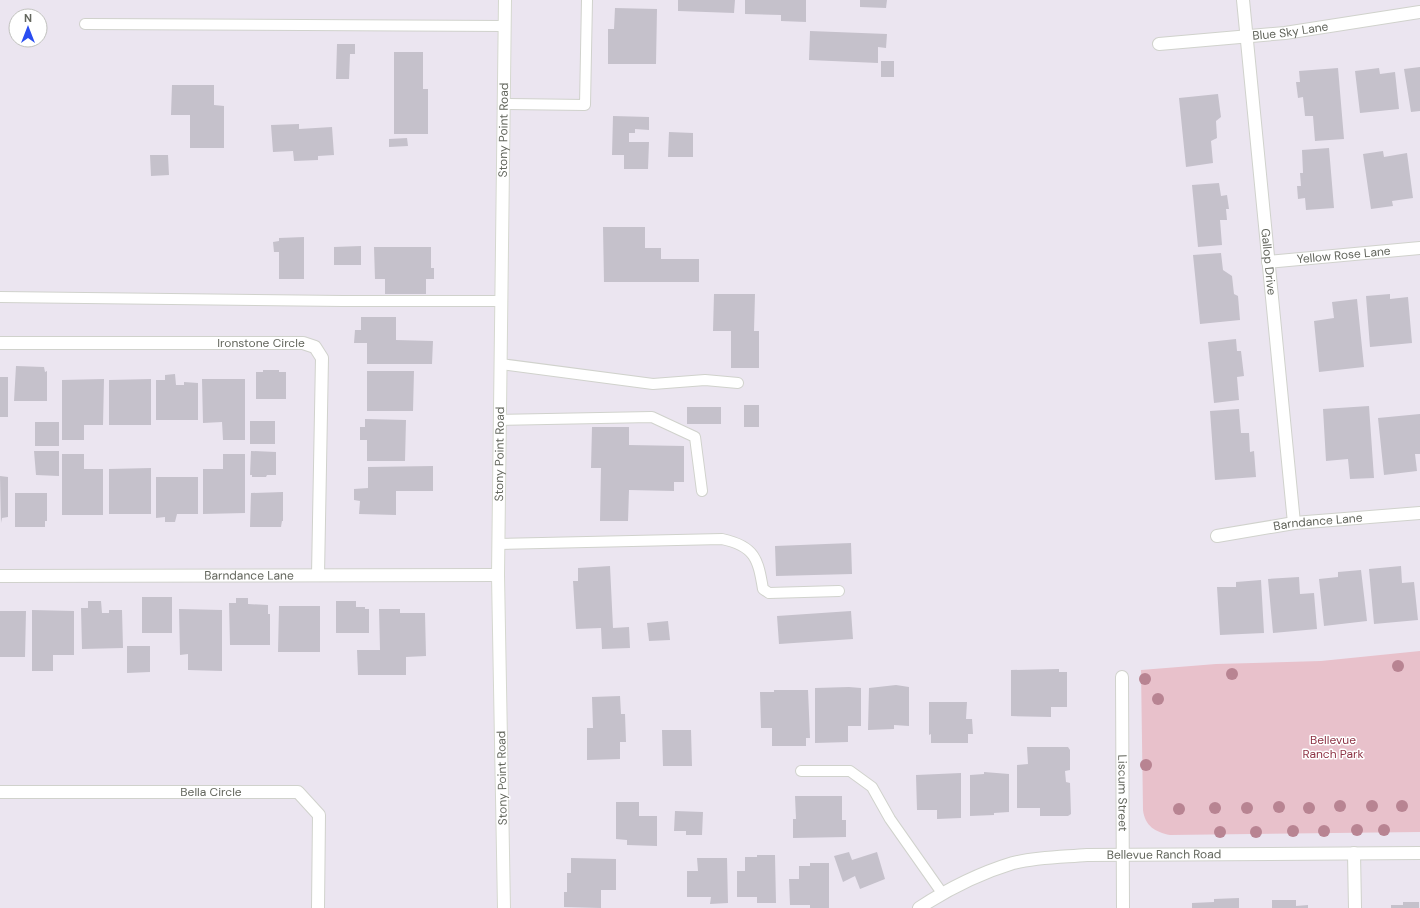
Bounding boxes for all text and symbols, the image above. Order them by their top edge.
north arrow [8,8,48,48]
text: N [24,11,32,25]
street label: Blue Sky Lane [1252,18,1330,44]
street label: Stony Point Road [495,83,512,178]
street label: Gallop Drive [1257,227,1280,296]
street label: Yellow Rose Lane [1296,243,1391,267]
street label: Ironstone Circle [217,335,305,351]
street label: Stony Point Road [491,407,508,501]
street label: Barndance Lane [1272,510,1363,534]
street label: Barndance Lane [204,567,294,584]
street label: Stony Point Road [493,731,511,825]
park label: Bellevue Ranch Park [1302,732,1364,762]
street label: Liscum Street [1114,754,1131,832]
street label: Bella Circle [180,784,242,800]
street label: Bellevue Ranch Road [1107,846,1221,863]

